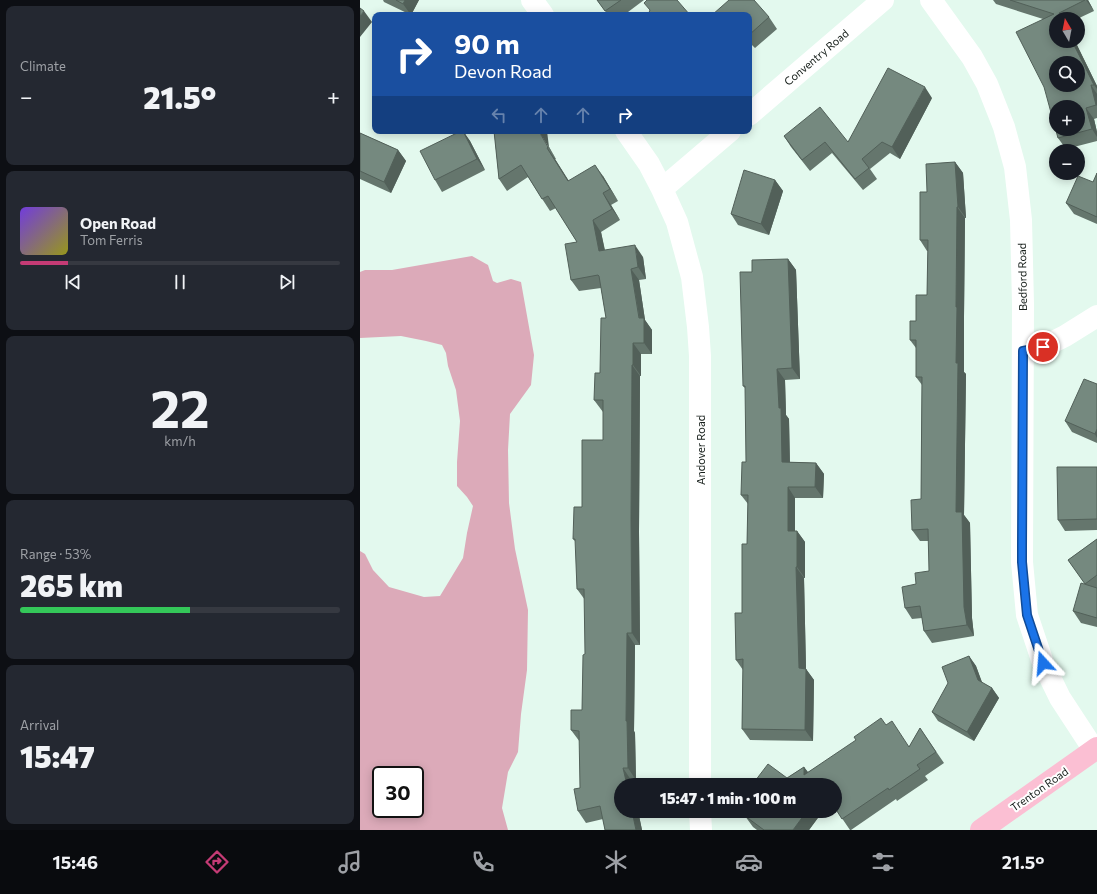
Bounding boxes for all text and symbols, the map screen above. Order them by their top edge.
north arrow [1049,12,1085,48]
map controls [1049,12,1085,180]
text: 90 m [454,26,520,60]
street label: Conventry Road [781,26,851,88]
icon: right [388,28,440,80]
button: search [1049,56,1085,92]
text: Climate [20,58,66,74]
text: Devon Road [454,60,552,82]
text: 21.5° [143,78,216,115]
text: − [20,83,33,110]
text: + [327,83,340,110]
button: + [1049,100,1085,136]
icon: left [488,104,510,126]
icon: ahead [530,104,552,126]
icon: ahead [572,104,594,126]
icon: right [614,104,636,126]
button: − [1049,144,1085,180]
text: Open Road [80,214,156,232]
text: Tom Ferris [80,232,143,248]
street label: Bedford Road [1015,243,1029,311]
icon: previous [62,271,84,293]
icon: pause [169,271,191,293]
icon: next [276,271,298,293]
pin [1026,330,1060,364]
icon: arrive [1032,336,1054,358]
text: 22 [150,375,210,439]
street label: Andover Road [694,415,707,485]
text: km/h [164,433,196,449]
text: Range · 53% [20,546,91,562]
text: 265 km [20,566,123,603]
position arrow [1022,642,1064,684]
text: Arrival [20,717,59,733]
text: 15:47 [20,737,95,774]
street label: Trenton Road [1008,764,1070,814]
speed limit sign: 30 [372,766,424,818]
text: 15:47 · 1 min · 100 m [660,789,796,807]
icon: directions [203,848,231,876]
icon: music [336,848,364,876]
icon: phone [469,848,497,876]
icon: climate [602,848,630,876]
icon: car [735,848,763,876]
icon: filters [869,848,897,876]
text: 15:46 [53,851,98,873]
text: 21.5° [1002,851,1044,873]

